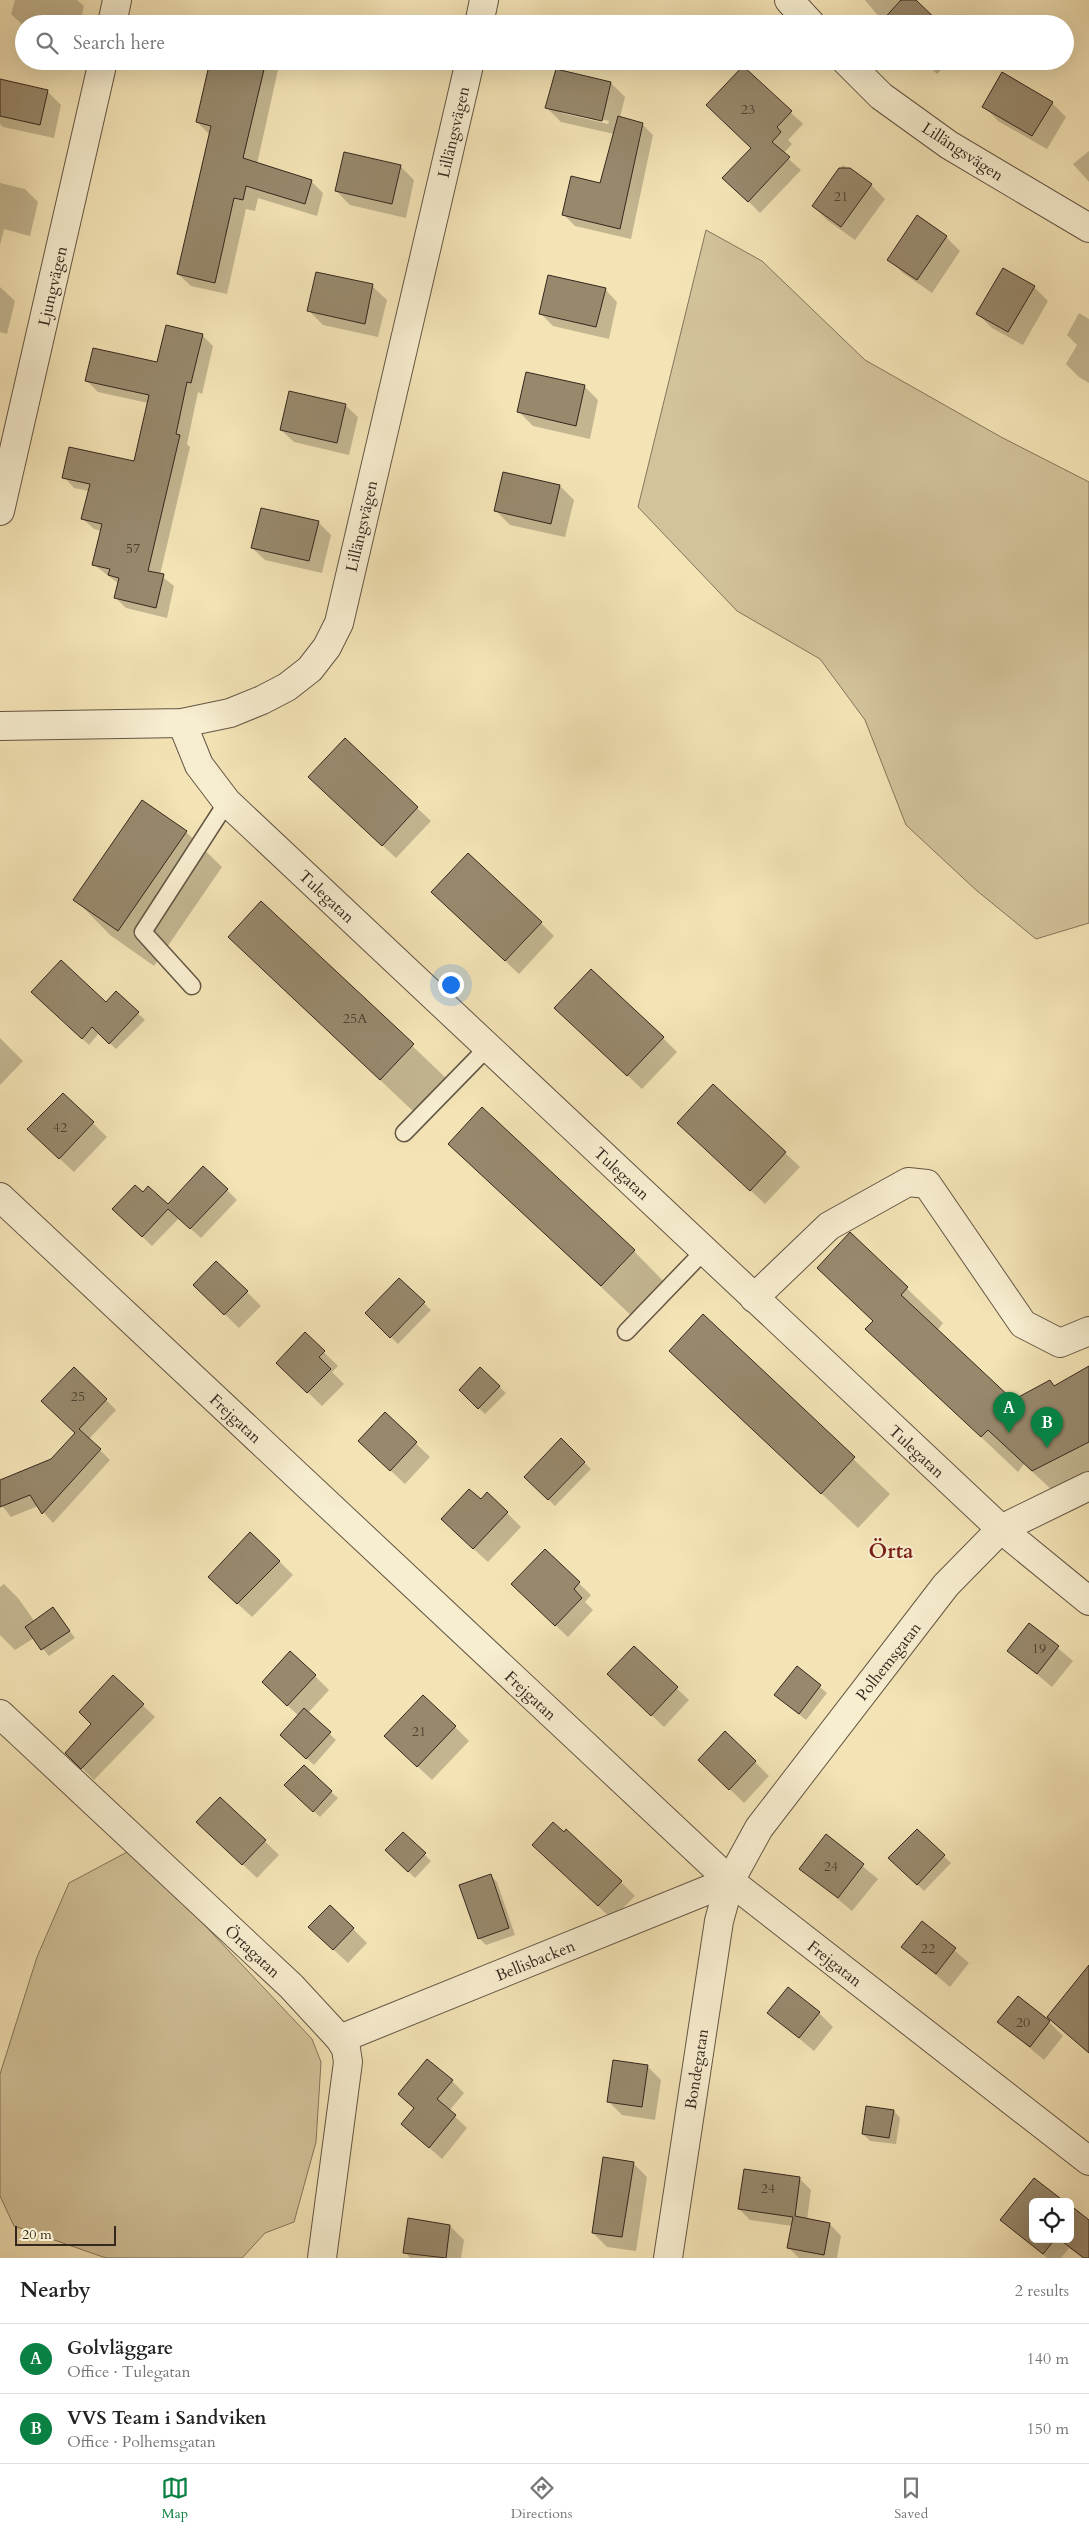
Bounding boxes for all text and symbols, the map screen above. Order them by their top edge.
search box [15,15,1074,70]
icon: search [33,29,61,57]
text: Search here [73,30,165,56]
street label: Lillängsvägen [433,84,475,180]
house number: 23 [741,100,755,119]
street label: Lillängsvägen [917,117,1008,186]
house number: 21 [834,187,848,206]
street label: Ljungvägen [33,244,73,328]
street label: Lillängsvägen [341,478,383,574]
house number: 57 [126,539,140,558]
street label: Tulegatan [294,865,359,928]
your location [438,972,464,998]
house number: 25A [343,1009,367,1028]
house number: 42 [53,1118,67,1137]
street label: Tulegatan [589,1142,654,1205]
house number: 25 [71,1387,85,1406]
street label: Frejgatan [205,1389,266,1448]
pin: A [993,1392,1025,1433]
pin: B [1031,1407,1063,1448]
street label: Tulegatan [884,1420,949,1483]
district label: Örta [868,1537,914,1566]
street label: Polhemsgatan [851,1618,926,1705]
house number: 19 [1032,1639,1046,1658]
street label: Frejgatan [500,1666,561,1725]
house number: 21 [412,1722,426,1741]
house number: 24 [824,1857,838,1876]
street label: Örtagatan [220,1920,285,1983]
street label: Bellisbacken [492,1935,578,1987]
street label: Frejgatan [803,1936,866,1992]
house number: 22 [921,1939,935,1958]
house number: 20 [1016,2013,1030,2032]
street label: Bondegatan [680,2027,714,2111]
house number: 24 [761,2179,775,2198]
map controls [1029,2198,1074,2243]
button: locate [1029,2198,1074,2243]
scale bar [15,2223,116,2246]
text: 20 m [22,2225,52,2244]
text: Nearby [20,2276,91,2305]
text: 2 results [1015,2280,1069,2302]
text: Golvläggare [67,2335,173,2361]
text: A [30,2348,42,2370]
text: 140 m [1027,2348,1069,2370]
text: Office · Tulegatan [67,2361,191,2383]
text: VVS Team i Sandviken [67,2405,266,2431]
text: B [30,2418,42,2440]
text: 150 m [1027,2418,1069,2440]
text: Office · Polhemsgatan [67,2431,216,2453]
tab: Map [161,2474,189,2523]
tab: Directions [511,2474,572,2523]
tab: Saved [894,2474,928,2523]

